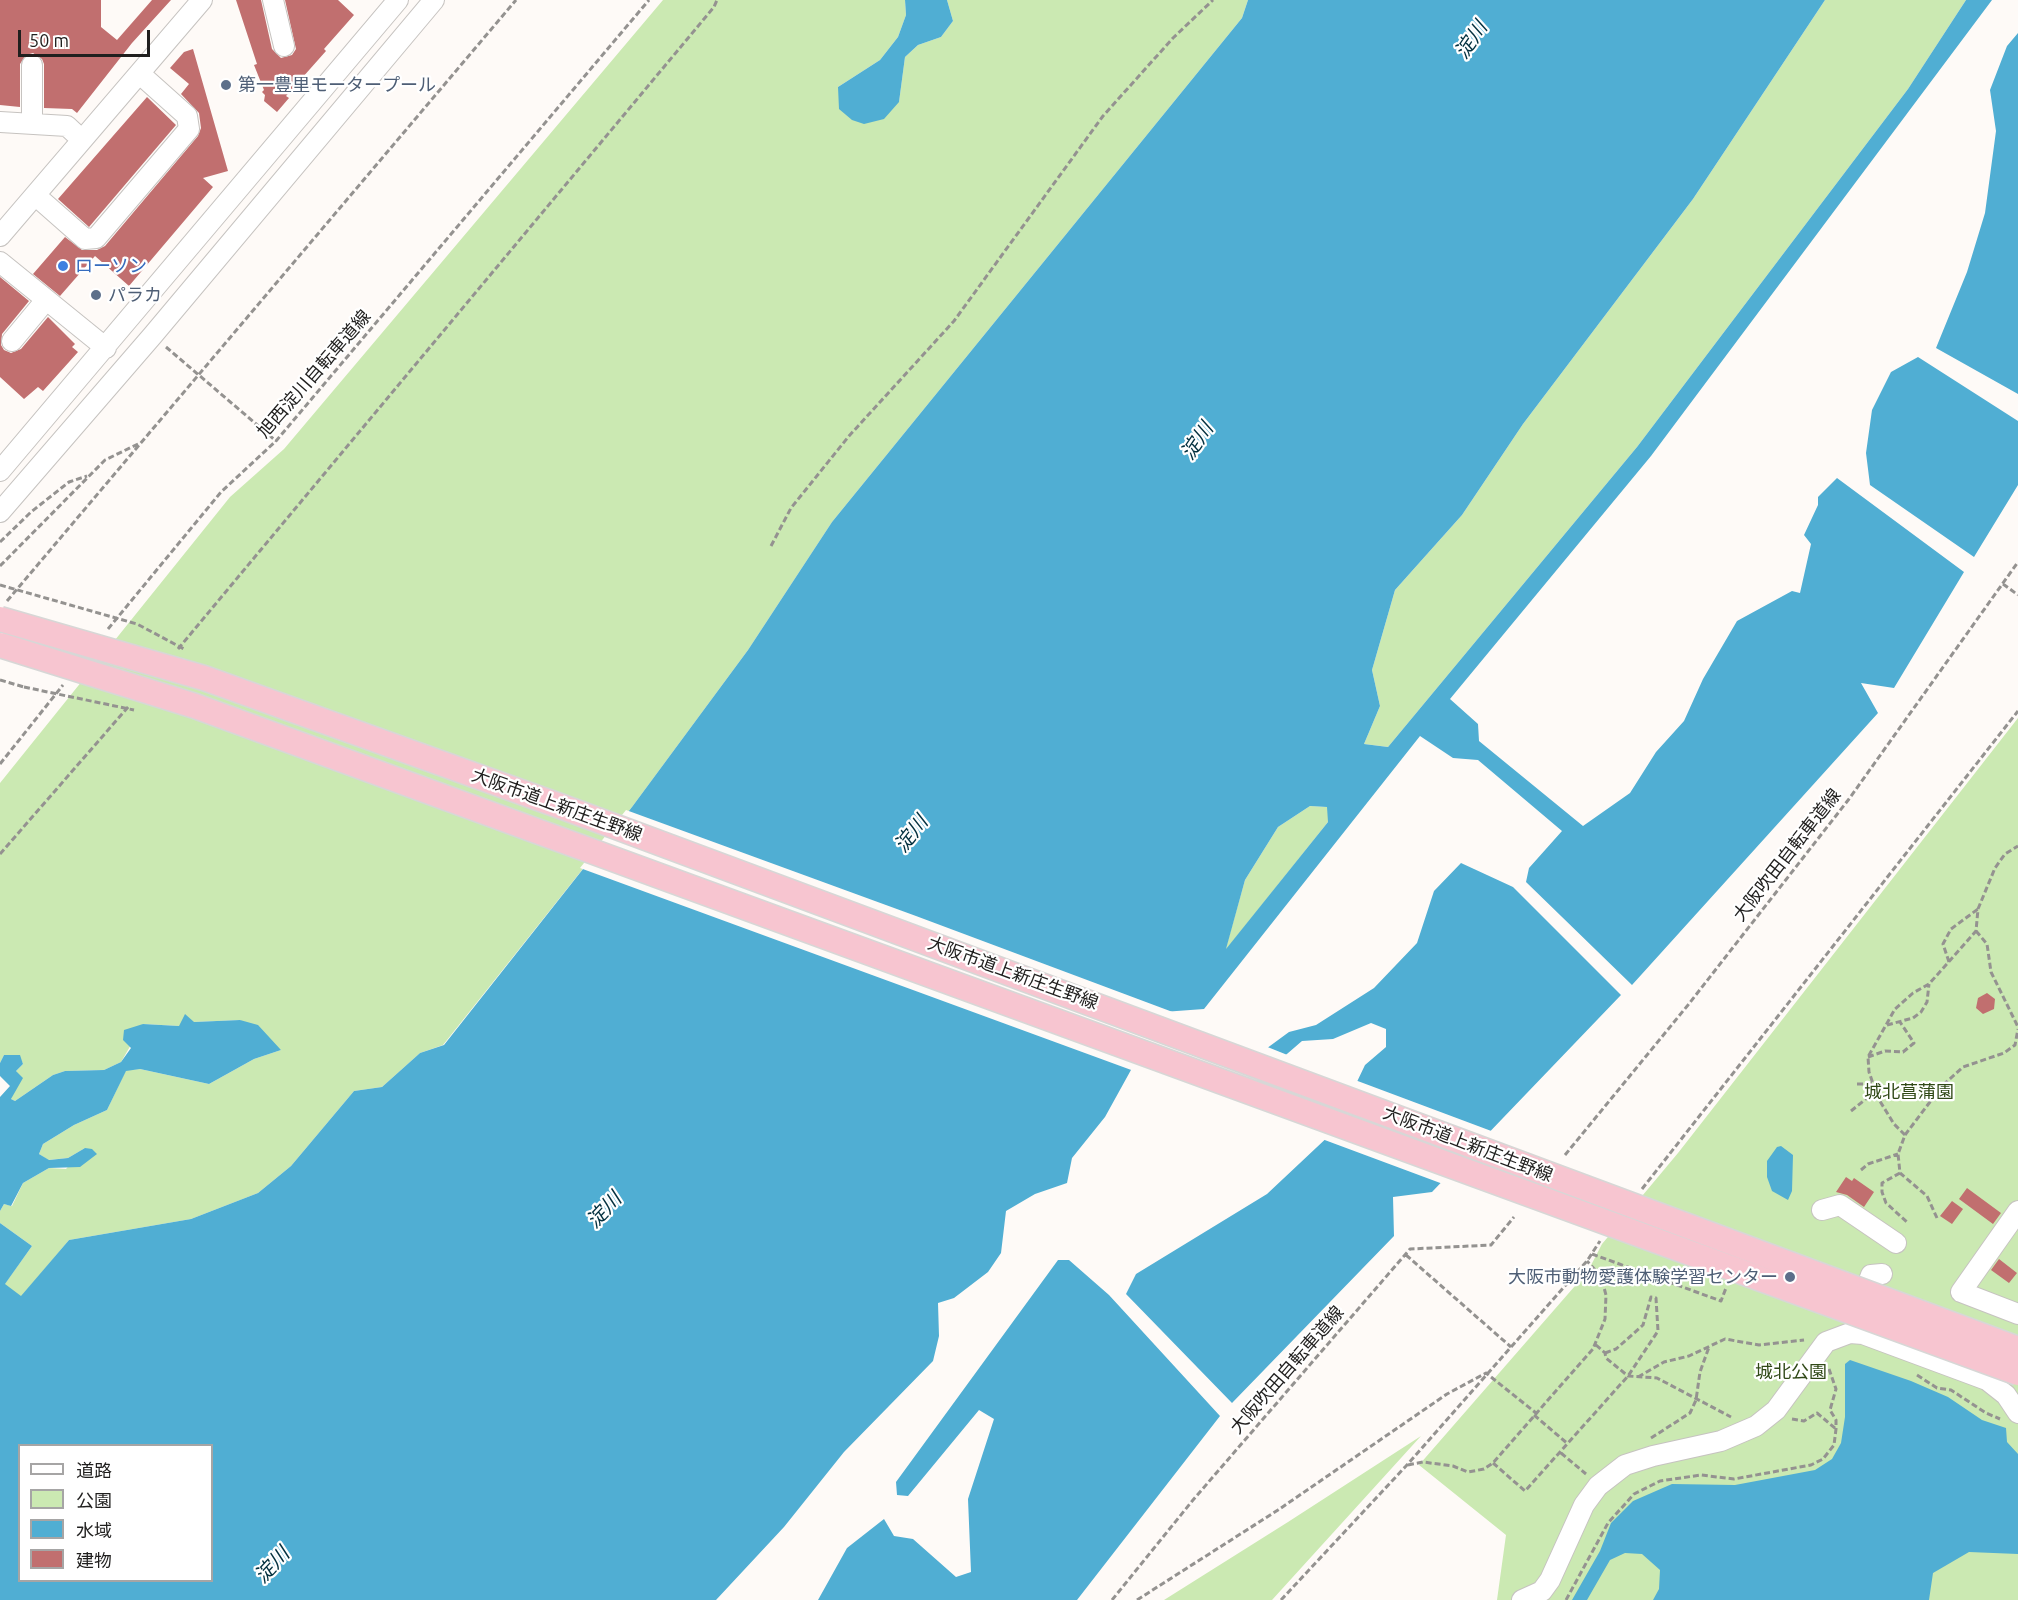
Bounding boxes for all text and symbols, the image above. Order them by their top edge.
water label: 淀川 [1450,17,1492,63]
scale bar [21,18,153,56]
text: 50 m [29,30,69,50]
place label: 第一豊里モータープール [238,74,436,96]
marker: 第一豊里モータープール [219,78,233,92]
place label: ローソン [75,255,147,277]
marker: ローソン [56,259,70,273]
place label: パラカ [108,284,162,306]
marker: パラカ [89,288,103,302]
street label: 旭西淀川自転車道線 [253,306,375,442]
water label: 淀川 [1176,418,1218,464]
street label: 大阪市道上新庄生野線 [469,764,645,846]
street label: 大阪吹田自転車道線 [1729,785,1845,925]
water label: 淀川 [889,811,933,857]
street label: 大阪市道上新庄生野線 [925,932,1101,1014]
park label: 城北菖蒲園 [1864,1081,1954,1103]
street label: 大阪市道上新庄生野線 [1380,1102,1556,1186]
water label: 淀川 [582,1187,626,1233]
place label: 大阪市動物愛護体験学習センター [1508,1266,1778,1288]
marker: 大阪市動物愛護体験学習センター [1783,1270,1797,1284]
street label: 大阪吹田自転車道線 [1226,1302,1348,1438]
park label: 城北公園 [1755,1361,1827,1383]
legend [18,1444,213,1582]
text: 道路 [76,1460,112,1480]
text: 公園 [76,1490,112,1510]
text: 水域 [76,1520,112,1540]
water label: 淀川 [250,1542,294,1588]
text: 建物 [76,1550,112,1570]

